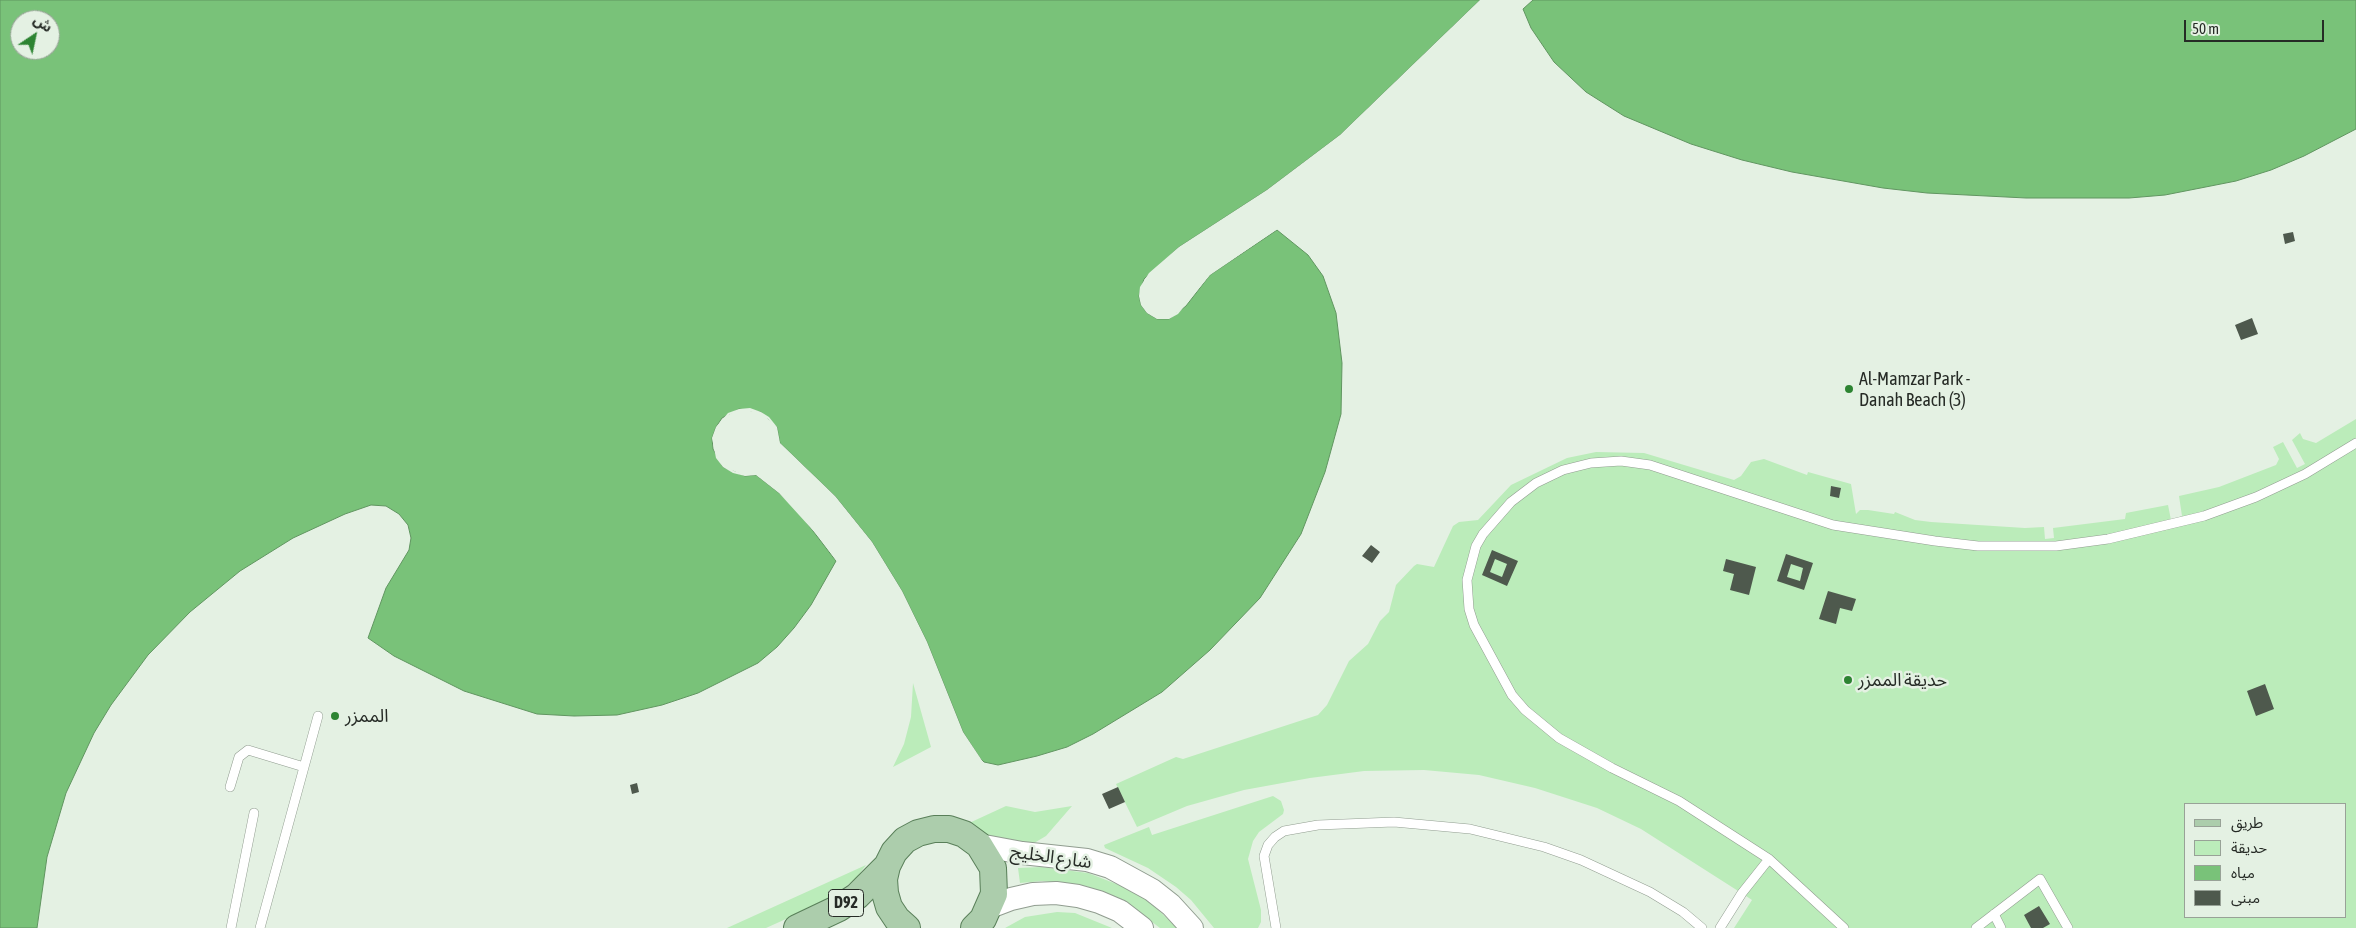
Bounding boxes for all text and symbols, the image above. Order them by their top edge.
north arrow [10,10,60,60]
scale bar [2186,10,2326,42]
text: ش [30,11,55,35]
text: 50 m [2192,20,2219,37]
place label: Al-Mamzar Park - Danah Beach (3) [1859,368,1970,410]
marker: Al-Mamzar Park - Danah Beach (3) [1843,383,1855,395]
place label: حديقة الممزر [1858,669,1947,691]
marker: حديقة الممزر [1842,674,1854,686]
place label: الممزر [345,705,389,727]
marker: الممزر [329,710,341,722]
legend [2184,803,2346,918]
text: طريق [2231,814,2263,831]
text: حديقة [2231,839,2267,856]
street label: شارع الخليج [1009,841,1093,873]
text: مياه [2231,864,2255,881]
text: مبنى [2231,889,2260,906]
road number: D92 [828,890,864,916]

